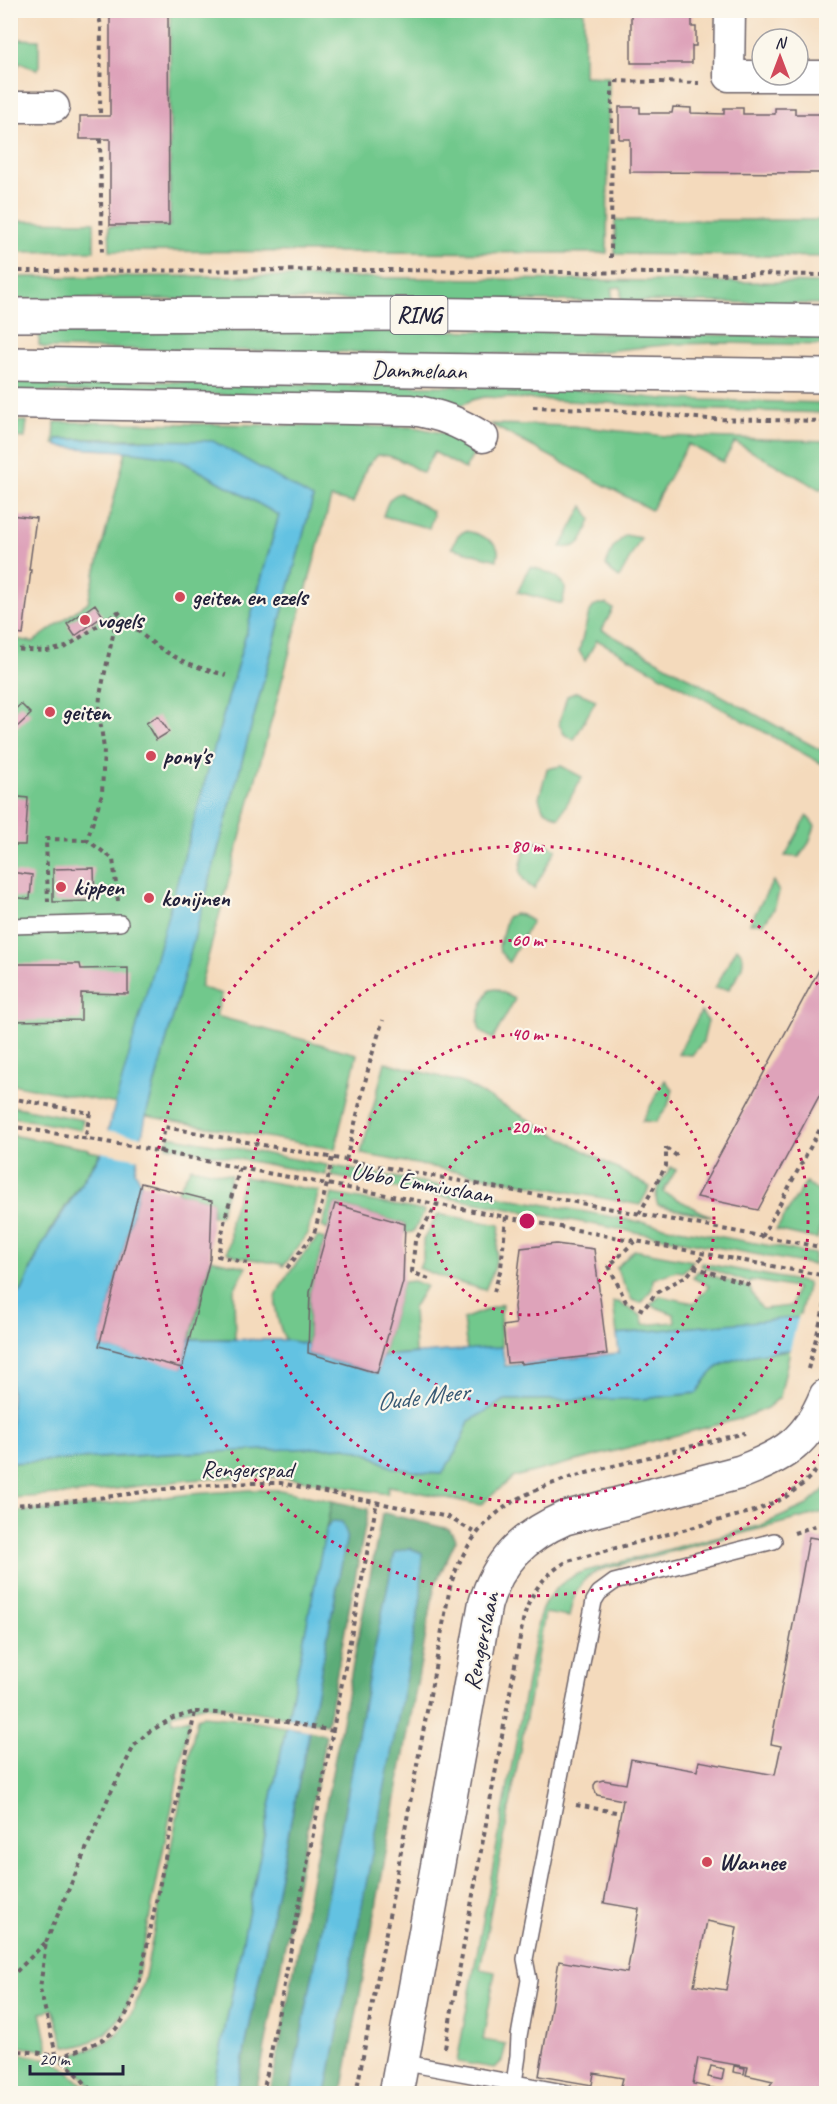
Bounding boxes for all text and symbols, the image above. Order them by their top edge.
north arrow [750,27,810,87]
text: N [775,33,788,53]
road number: RING [390,296,448,334]
street label: Dammelaan [371,354,468,386]
place label: geiten en ezels [192,582,310,612]
marker: geiten en ezels [173,590,187,604]
place label: vogels [97,605,146,635]
marker: vogels [78,613,92,627]
place label: geiten [62,697,112,727]
marker: geiten [43,705,57,719]
place label: pony's [163,741,214,771]
marker: pony's [144,749,158,763]
text: 80 m [512,835,544,857]
place label: kippen [73,872,125,902]
marker: kippen [54,880,68,894]
place label: konijnen [161,883,231,913]
marker: konijnen [142,891,156,905]
text: 60 m [511,929,544,951]
text: 40 m [512,1023,544,1045]
text: 20 m [512,1116,544,1138]
street label: Ubbo Emmiuslaan [349,1156,496,1210]
centre of rings [517,1211,537,1231]
water label: Oude Meer [374,1374,474,1419]
street label: Rengerspad [201,1454,297,1484]
street label: Rengerslaan [456,1588,506,1693]
place label: Wannee [719,1847,787,1877]
marker: Wannee [700,1855,714,1869]
scale bar [30,2038,123,2076]
text: 20 m [39,2048,72,2070]

